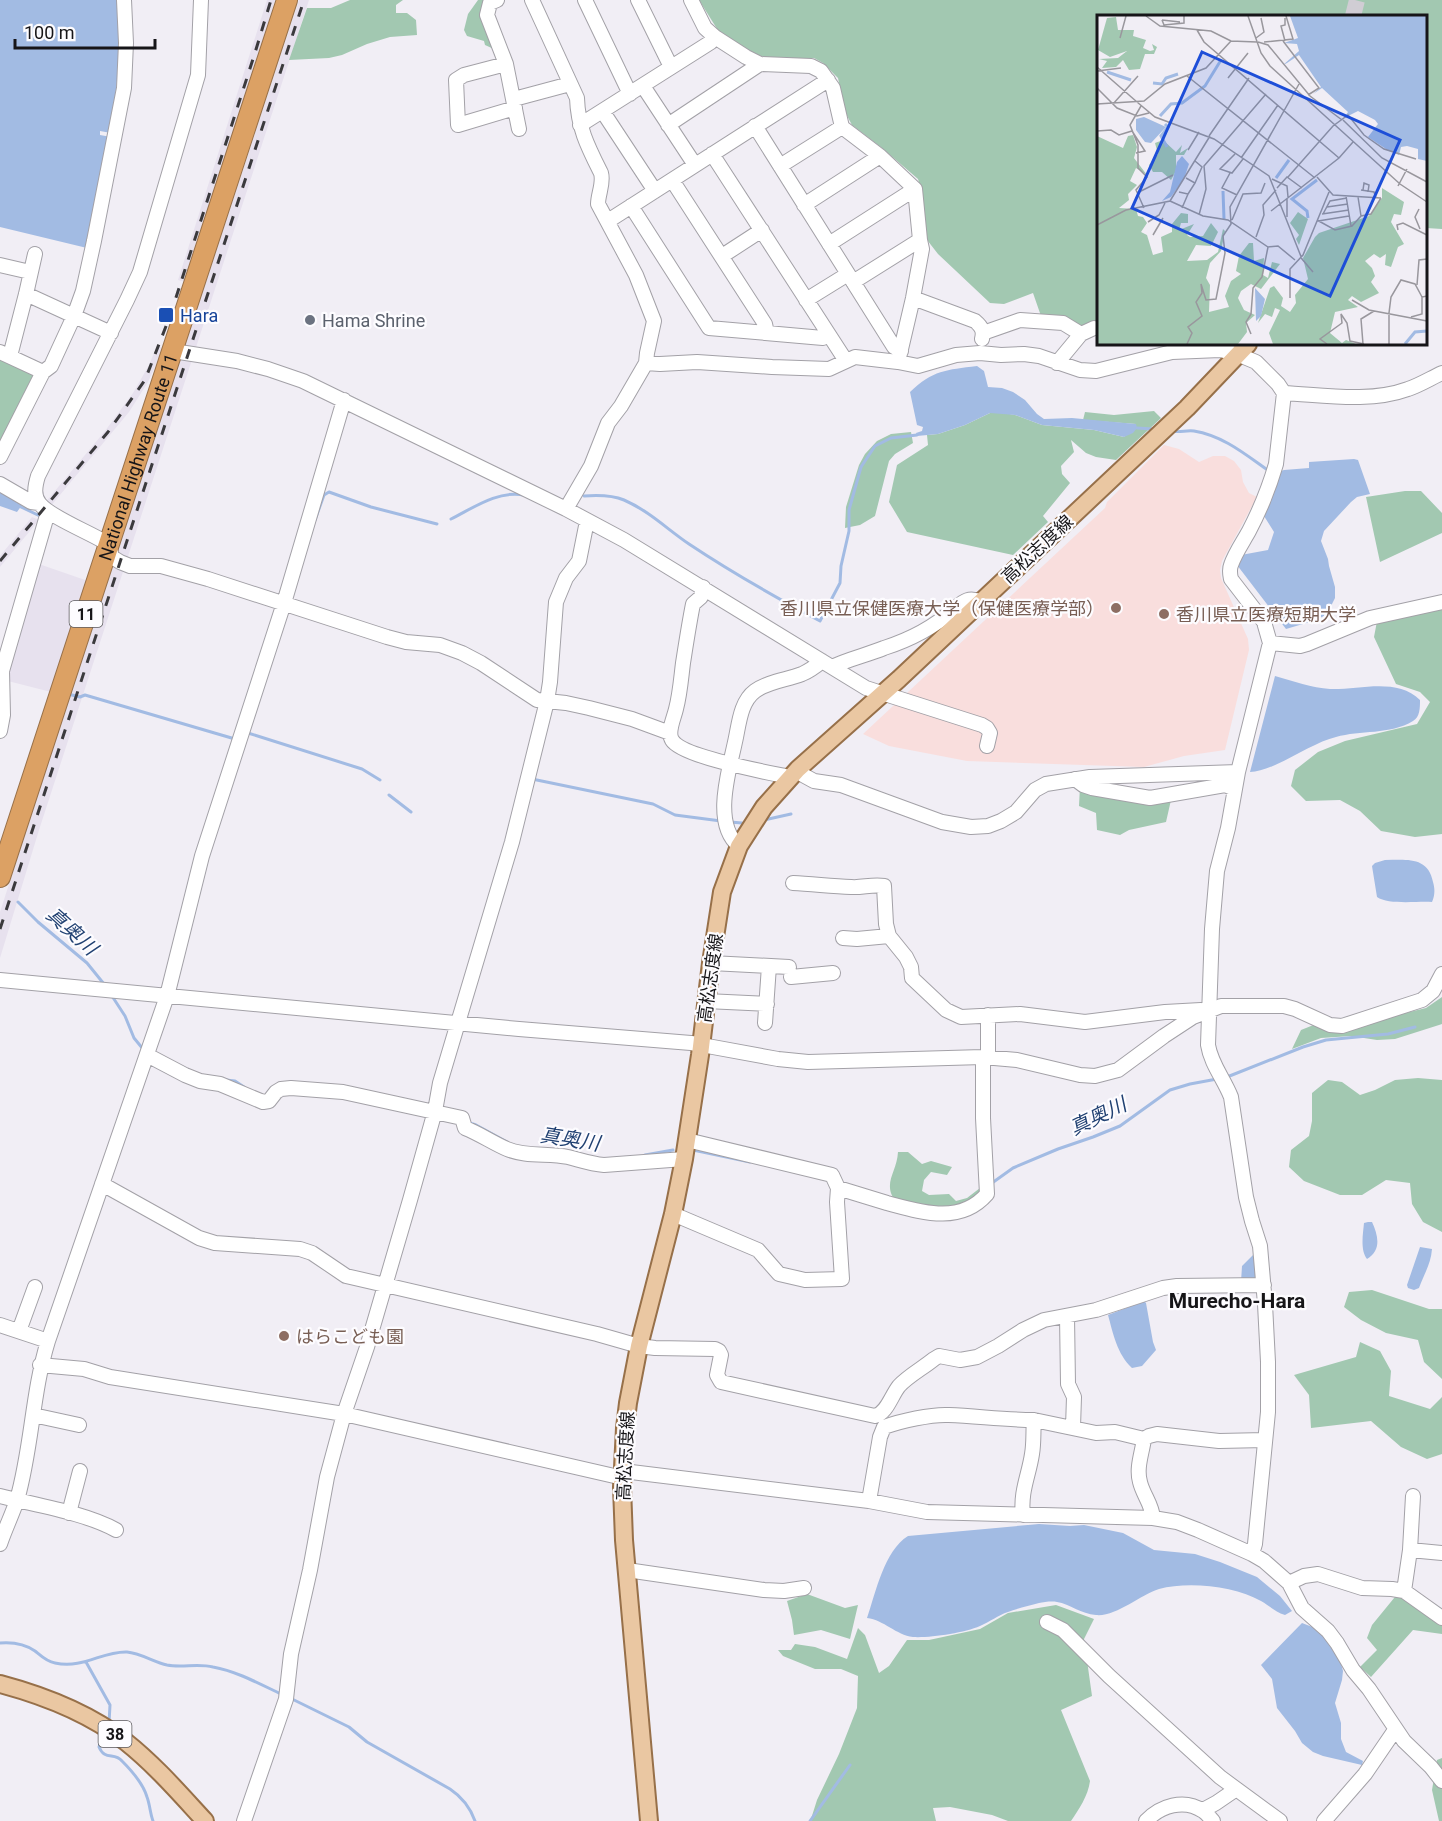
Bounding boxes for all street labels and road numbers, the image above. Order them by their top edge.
street label: National Highway Route 11 [94,351,181,563]
street label: 高松志度線 [997,511,1077,587]
road number: 11 [70,601,103,627]
street label: 高松志度線 [693,932,727,1024]
street label: 高松志度線 [612,1411,638,1501]
road number: 38 [98,1721,132,1747]

